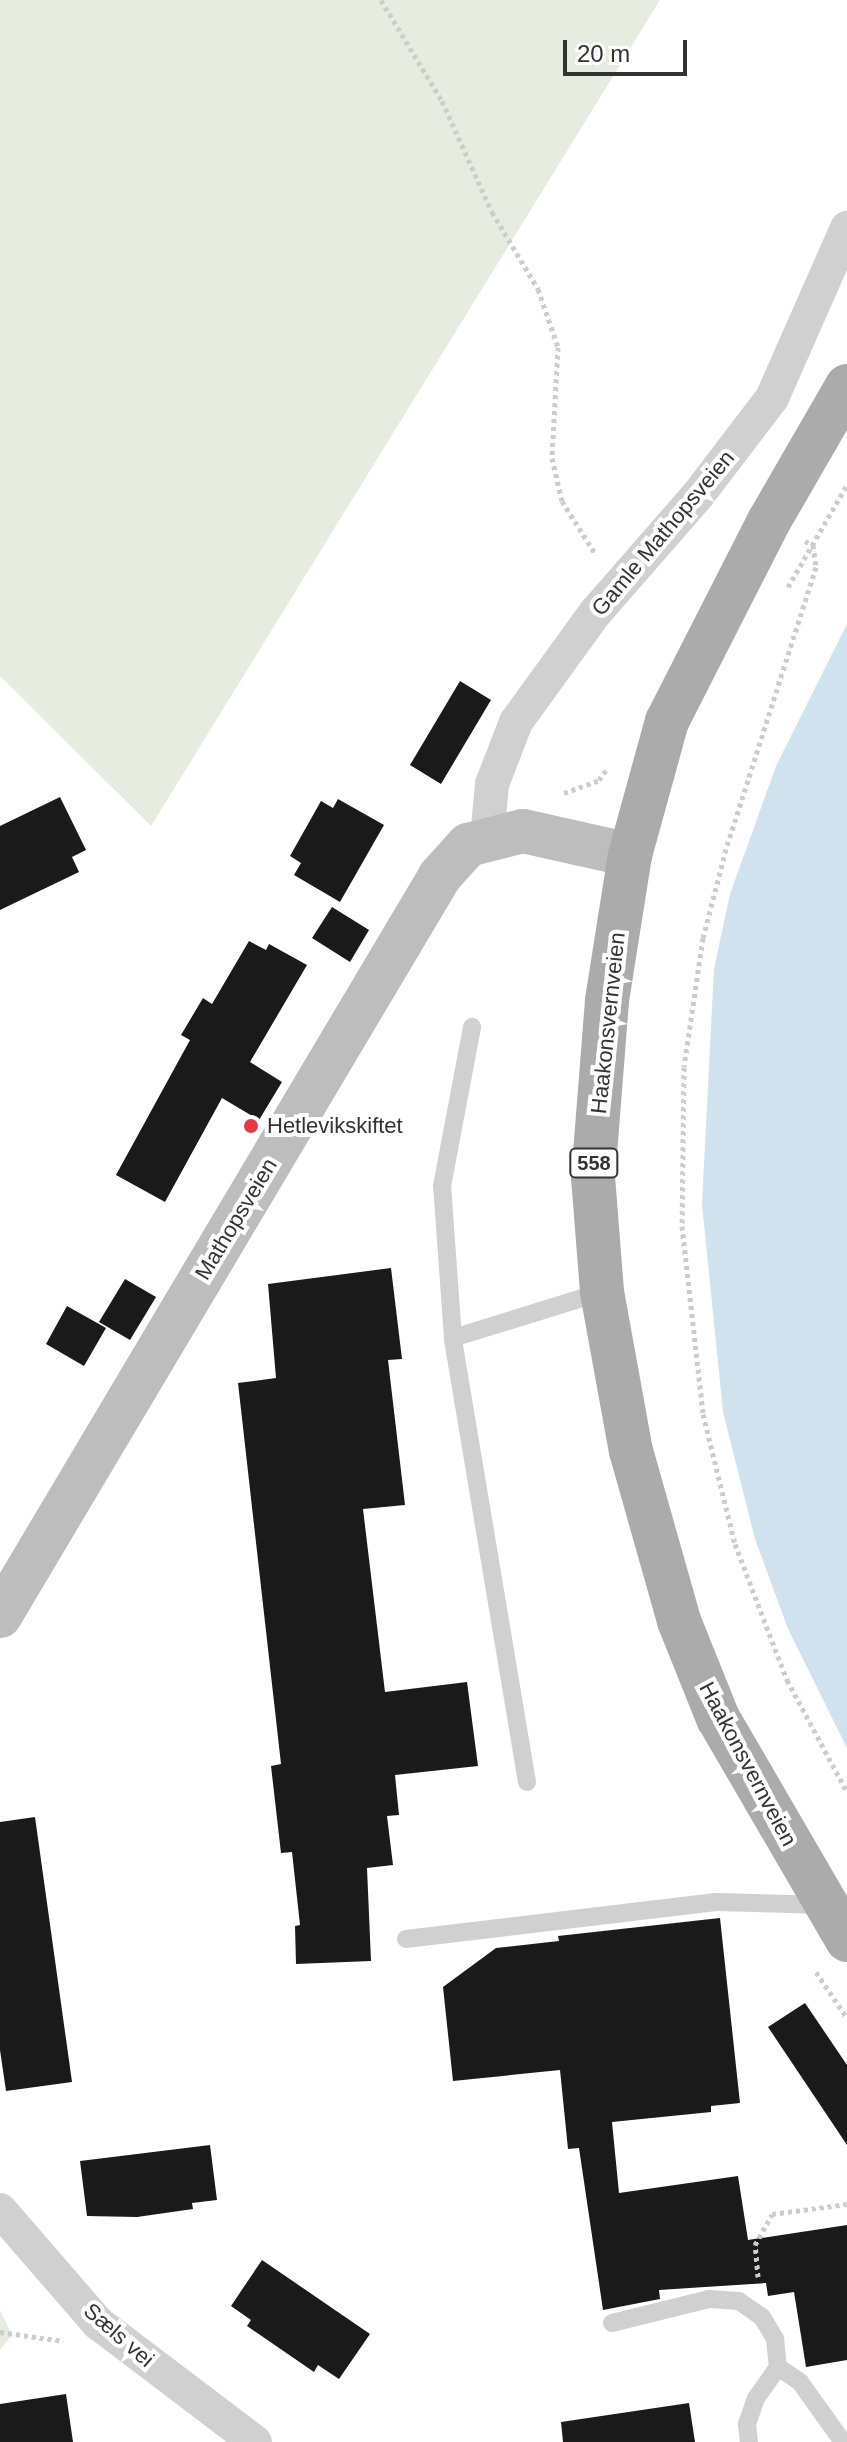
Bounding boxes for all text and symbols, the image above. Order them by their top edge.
scale bar [567,24,691,74]
text: 20 m [577,40,630,67]
street label: Gamle Mathopsveien [586,445,740,621]
street label: Haakonsvernveien [585,931,631,1115]
place label: Hetlevikskiftet [267,1113,403,1139]
marker: Hetlevikskiftet [242,1117,260,1135]
road number: 558 [568,1147,620,1179]
street label: Mathopsveien [189,1153,283,1285]
street label: Haakonsvernveien [694,1677,802,1851]
street label: Sæls vei [79,2297,159,2373]

